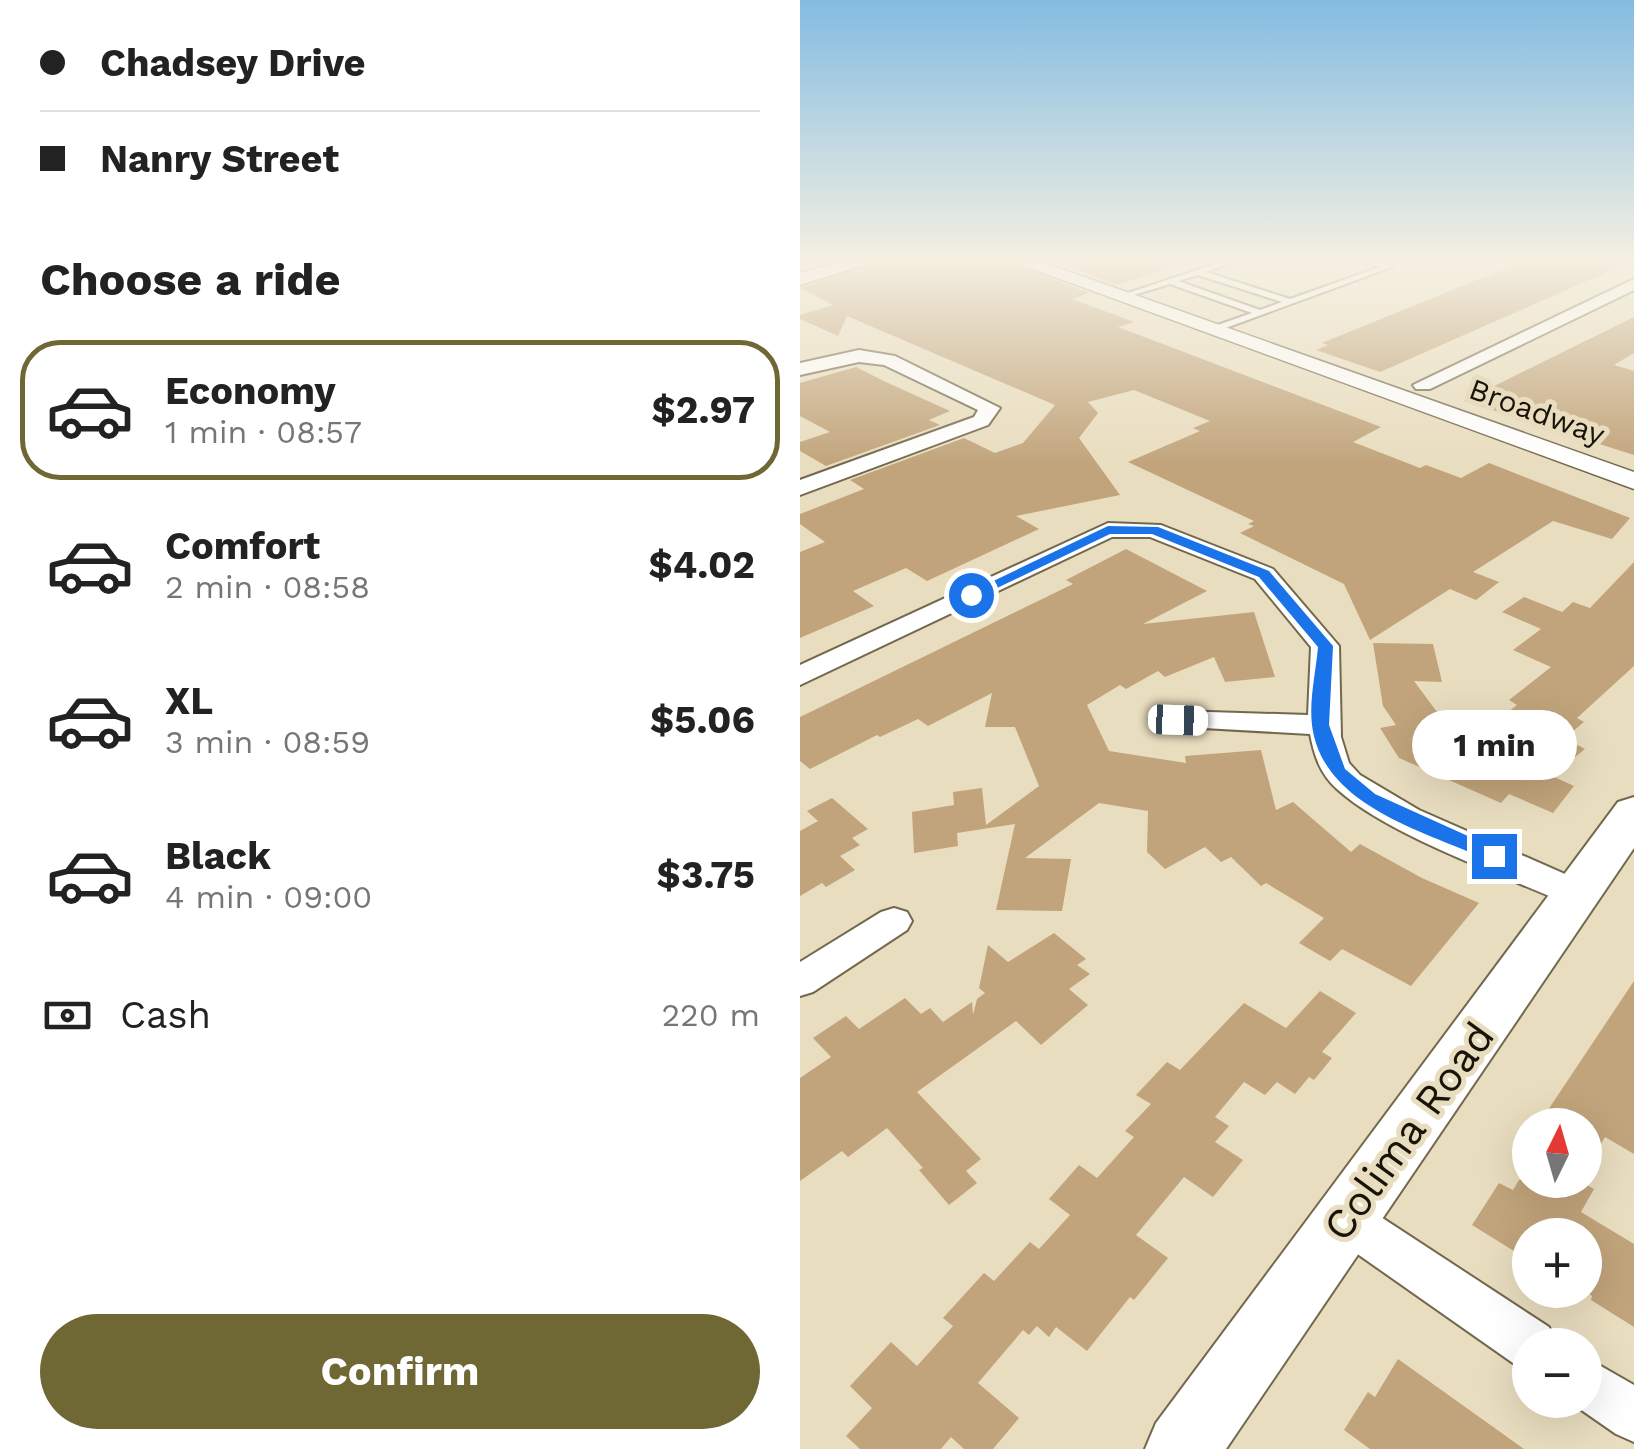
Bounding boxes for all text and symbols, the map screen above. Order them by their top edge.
text: Chadsey Drive [100,41,366,85]
text: Nanry Street [100,137,339,181]
text: Choose a ride [40,253,340,306]
icon: car [45,365,135,455]
text: Economy [165,369,336,413]
street label: Broadway [1465,371,1610,452]
text: $2.97 [651,388,755,432]
text: 1 min · 08:57 [165,413,362,451]
icon: car [45,520,135,610]
text: Comfort [165,524,320,568]
text: $4.02 [648,543,755,587]
text: 2 min · 08:58 [165,568,370,606]
route start [949,573,994,618]
icon: car [45,675,135,765]
text: XL [165,679,213,723]
text: $5.06 [650,698,755,742]
car [1147,704,1209,736]
callout: 1 min [1412,711,1576,781]
text: 3 min · 08:59 [165,723,370,761]
text: 1 min [1453,726,1536,764]
icon: car [45,830,135,920]
text: Black [165,834,271,878]
route end [1472,834,1517,879]
text: $3.75 [657,853,755,897]
text: 4 min · 09:00 [165,878,372,916]
icon: cash [40,988,95,1043]
text: Cash [120,993,211,1037]
text: 220 m [661,996,760,1034]
street label: Colima Road [1313,1013,1504,1250]
north arrow [1512,1108,1602,1198]
map controls [1512,1108,1602,1418]
button: + [1512,1218,1602,1308]
button: Confirm [40,1314,760,1429]
button: − [1512,1328,1602,1418]

